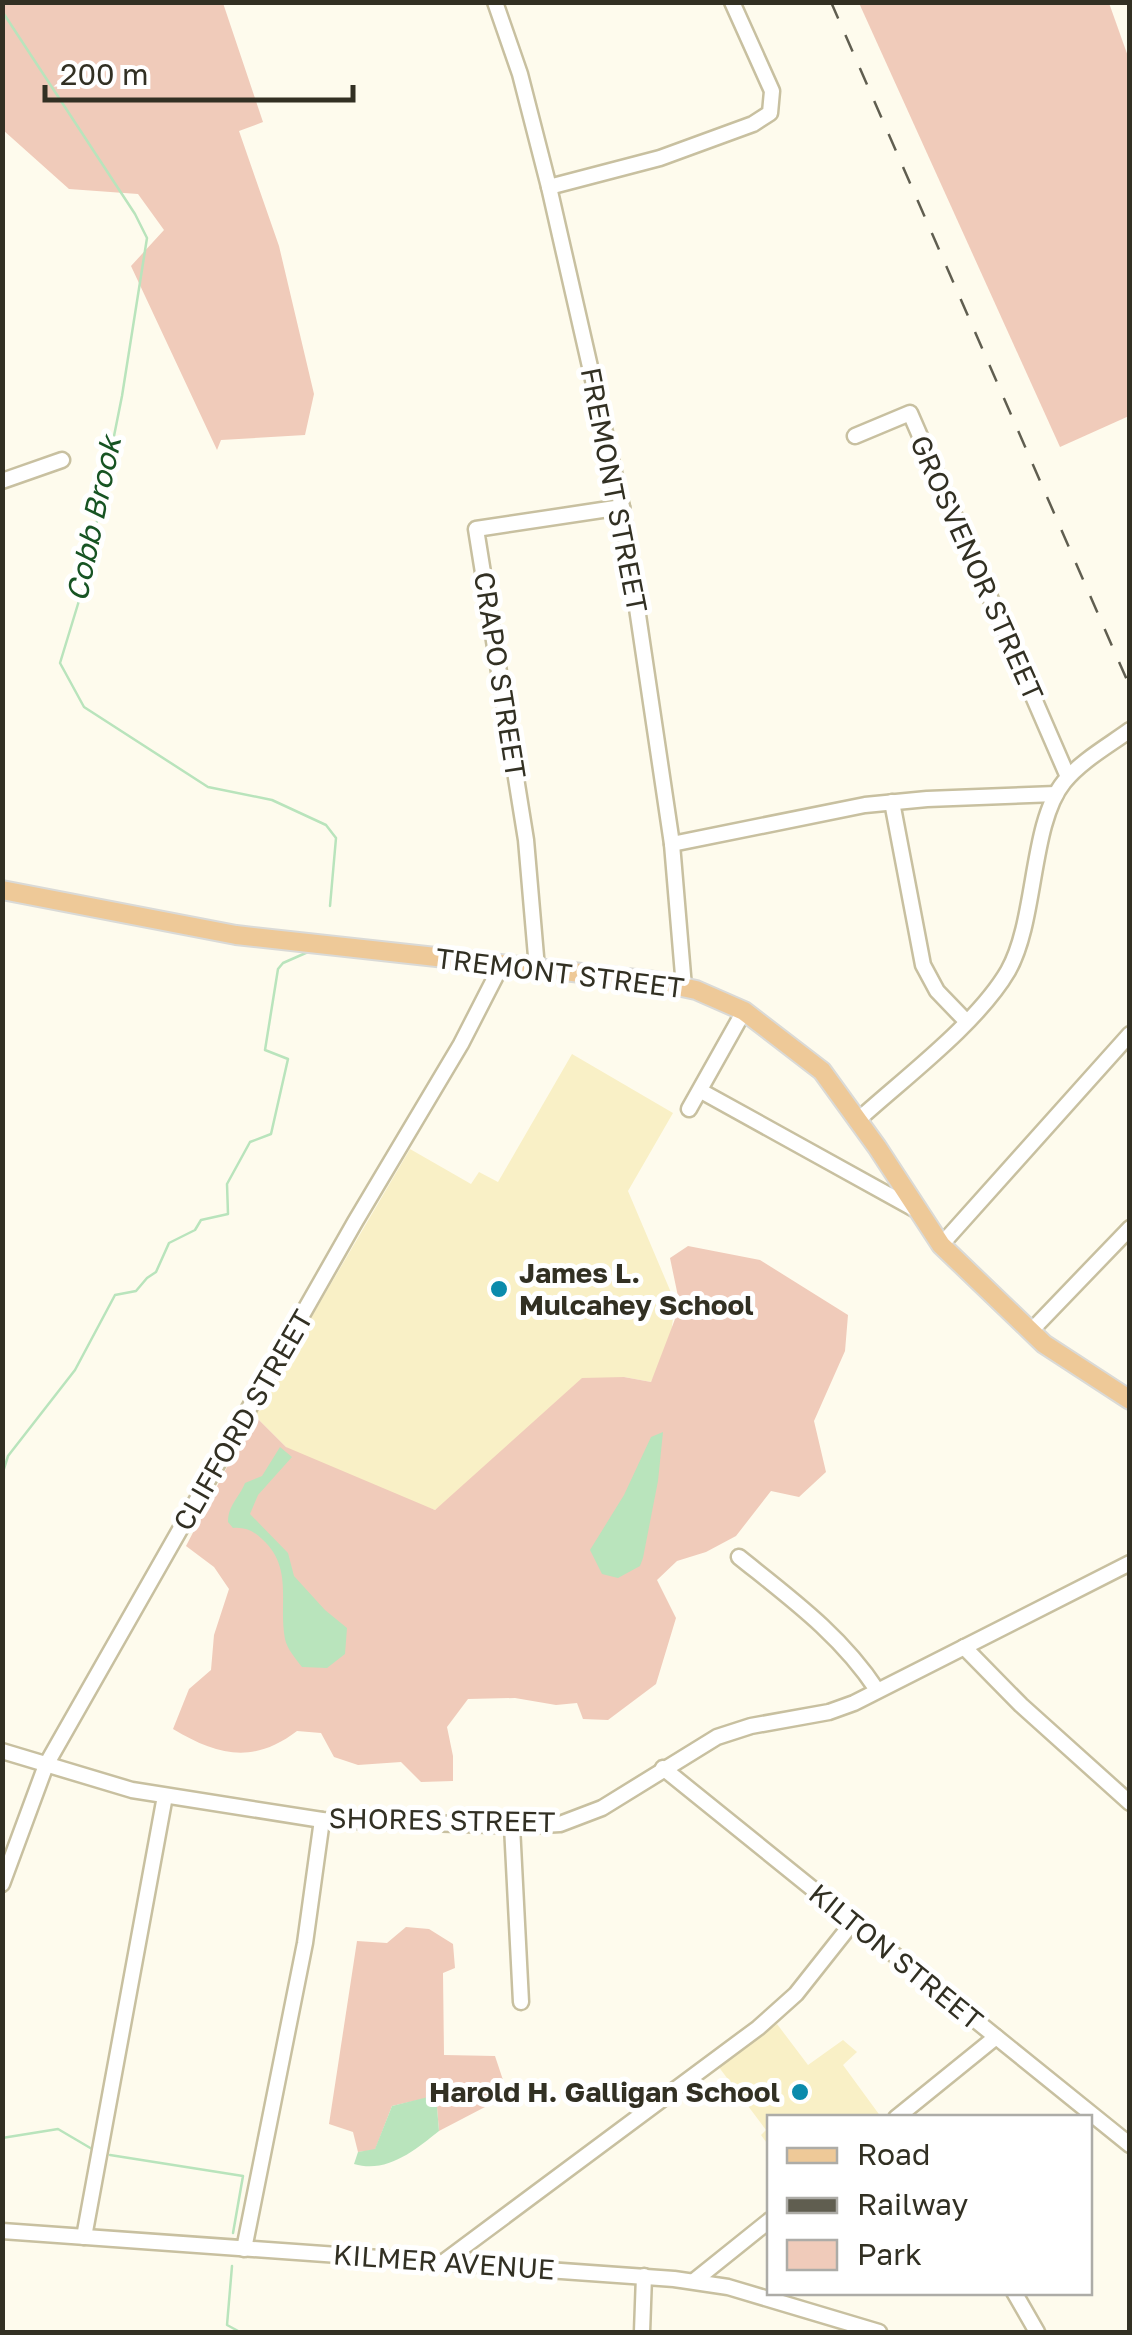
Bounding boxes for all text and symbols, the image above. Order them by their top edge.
scale bar [45,40,352,102]
text: 200 m [60,56,149,92]
street label: FREMONT STREET [575,365,654,615]
water label: Cobb Brook [58,430,129,604]
street label: GROSVENOR STREET [904,430,1051,705]
street label: CRAPO STREET [468,569,533,781]
street label: TREMONT STREET [434,941,686,1004]
place label: James L. Mulcahey School [519,1256,754,1321]
marker: James L. Mulcahey School [488,1278,510,1300]
street label: CLIFFORD STREET [166,1304,319,1536]
street label: SHORES STREET [328,1801,556,1838]
street label: KILTON STREET [803,1877,990,2037]
place label: Harold H. Galligan School [429,2075,780,2108]
marker: Harold H. Galligan School [789,2081,811,2103]
legend [767,2115,1092,2295]
text: Road [857,2136,931,2172]
text: Railway [857,2186,968,2222]
text: Park [857,2236,922,2272]
street label: KILMER AVENUE [332,2237,556,2286]

